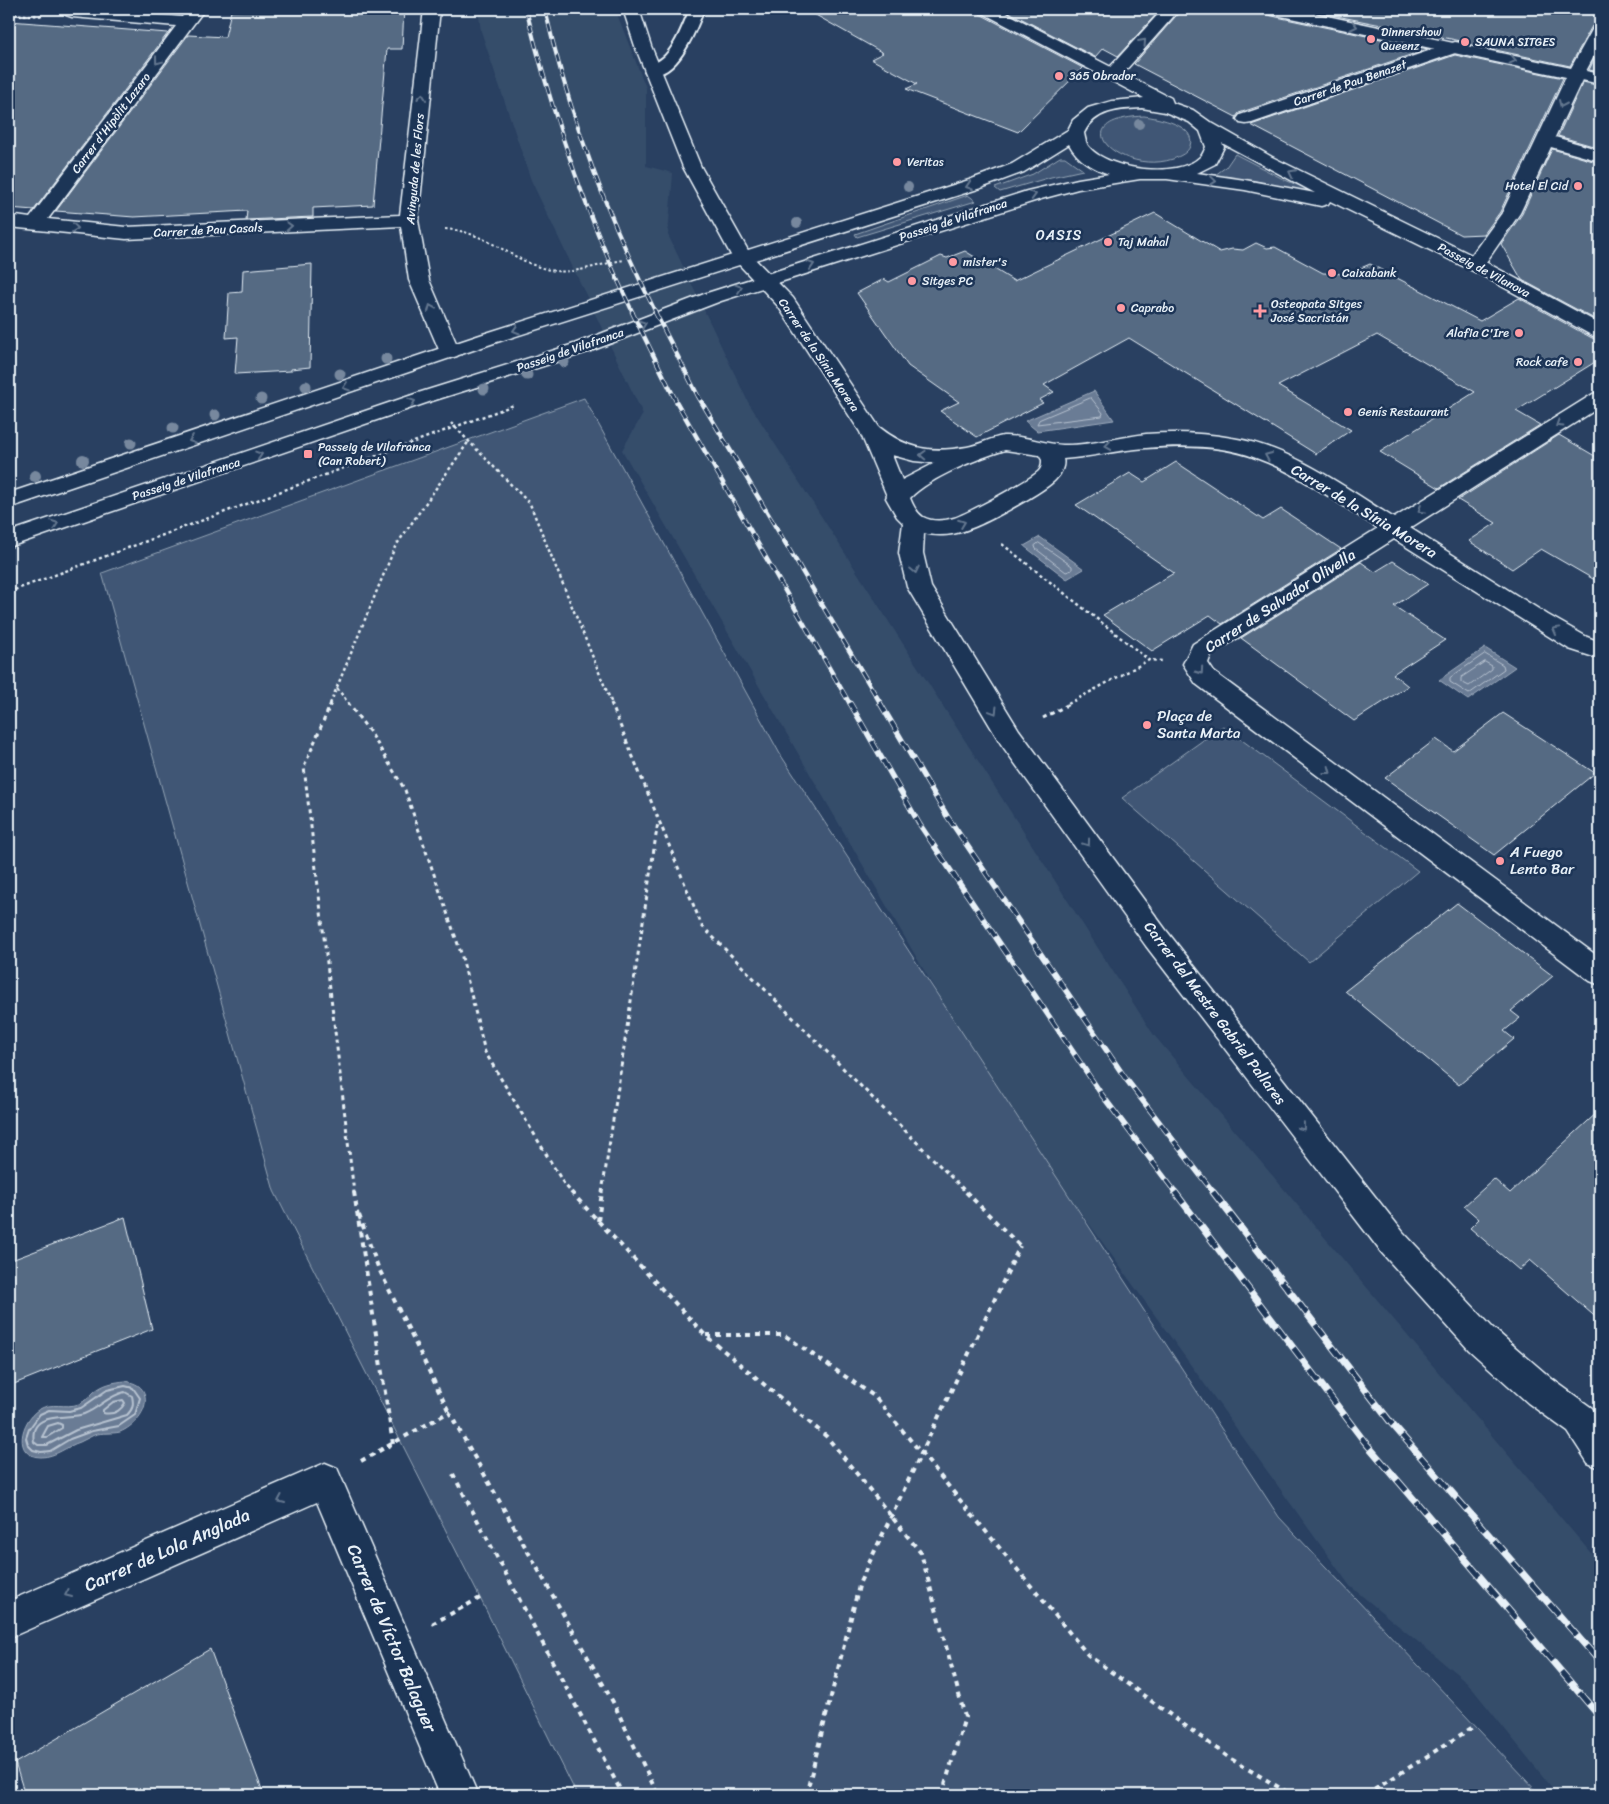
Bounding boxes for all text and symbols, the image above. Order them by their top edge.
one-way arrow [1350,20,1358,31]
place label: Dinnershow Queenz [1381,21,1442,57]
place label: SAUNA SITGES [1475,31,1556,53]
marker: Dinnershow Queenz [1365,33,1377,45]
marker: SAUNA SITGES [1459,36,1471,48]
one-way arrow [1137,38,1146,47]
street label: Carrer de Pau Benazet [1290,53,1411,113]
one-way arrow [1508,54,1517,65]
one-way arrow [155,55,164,64]
place label: 365 Obrador [1069,65,1137,87]
street label: Carrer d'Hipòlit Lazaro [65,68,157,178]
marker: 365 Obrador [1053,70,1065,82]
one-way arrow [416,92,427,100]
one-way arrow [1558,99,1569,108]
street label: Avinguda de les Flors [399,112,431,226]
place label: Veritas [907,151,944,173]
marker: Veritas [891,156,903,168]
one-way arrow [1288,169,1297,179]
one-way arrow [1210,175,1218,186]
place label: Hotel El Cid [1505,175,1570,197]
one-way arrow [966,180,974,190]
marker: Hotel El Cid [1572,180,1584,192]
one-way arrow [1028,191,1036,201]
street label: Passeig de Vilafranca [896,192,1011,248]
street label: Carrer de Pau Casals [153,216,263,244]
one-way arrow [285,220,293,231]
one-way arrow [71,222,79,233]
district label: OASIS [1036,223,1082,248]
place label: Taj Mahal [1118,231,1169,253]
marker: Taj Mahal [1102,236,1114,248]
street label: Passeig de Vilanova [1434,236,1535,304]
place label: mister's [963,251,1007,273]
marker: mister's [947,256,959,268]
one-way arrow [806,260,814,270]
place label: Caixabank [1342,262,1397,284]
marker: Caixabank [1326,267,1338,279]
place label: Sitges PC [922,270,974,292]
marker: Sitges PC [906,275,918,287]
one-way arrow [734,284,743,294]
street label: Carrer de la Sínia Morera [773,293,865,417]
place label: Osteopata Sitges José Sacristán [1270,293,1362,329]
place label: Caprabo [1131,297,1174,319]
marker: Caprabo [1115,302,1127,314]
one-way arrow [427,304,438,313]
marker: Osteopata Sitges José Sacristán [1253,304,1267,318]
one-way arrow [638,320,647,330]
street label: Passeig de Vilafranca [513,321,628,379]
place label: Alafia C'Ire [1445,322,1509,344]
one-way arrow [513,325,521,335]
marker: Alafia C'Ire [1513,327,1525,339]
place label: Rock cafe [1516,351,1568,373]
marker: Rock cafe [1572,356,1584,368]
one-way arrow [342,382,350,392]
one-way arrow [407,398,416,408]
place label: Genís Restaurant [1358,401,1449,423]
marker: Genís Restaurant [1342,406,1354,418]
one-way arrow [1555,418,1564,428]
one-way arrow [188,434,196,444]
place label: Passeig de Vilafranca (Can Robert) [318,436,431,472]
one-way arrow [1104,441,1112,451]
marker: Passeig de Vilafranca (Can Robert) [302,448,314,460]
one-way arrow [919,450,926,460]
street label: Passeig de Vilafranca [129,451,244,507]
one-way arrow [254,451,262,461]
one-way arrow [1264,451,1273,462]
street label: Carrer de la Sínia Morera [1286,457,1443,565]
one-way arrow [1417,504,1426,513]
one-way arrow [50,519,58,529]
one-way arrow [957,519,966,529]
street label: Carrer de Salvador Olivella [1199,542,1361,660]
one-way arrow [909,565,919,574]
one-way arrow [1553,627,1562,637]
one-way arrow [1194,666,1203,675]
place label: Plaça de Santa Marta [1157,703,1241,746]
one-way arrow [987,705,997,714]
marker: Plaça de Santa Marta [1141,719,1153,731]
one-way arrow [1322,765,1331,773]
one-way arrow [1081,838,1091,847]
place label: A Fuego Lento Bar [1509,839,1575,882]
marker: A Fuego Lento Bar [1494,855,1506,867]
street label: Carrer del Mestre Gabriel Pallares [1137,916,1293,1111]
one-way arrow [1296,1121,1305,1130]
one-way arrow [277,1493,286,1504]
street label: Carrer de Lola Anglada [79,1499,255,1601]
street label: Carrer de Víctor Balaguer [338,1539,447,1739]
one-way arrow [64,1587,73,1598]

